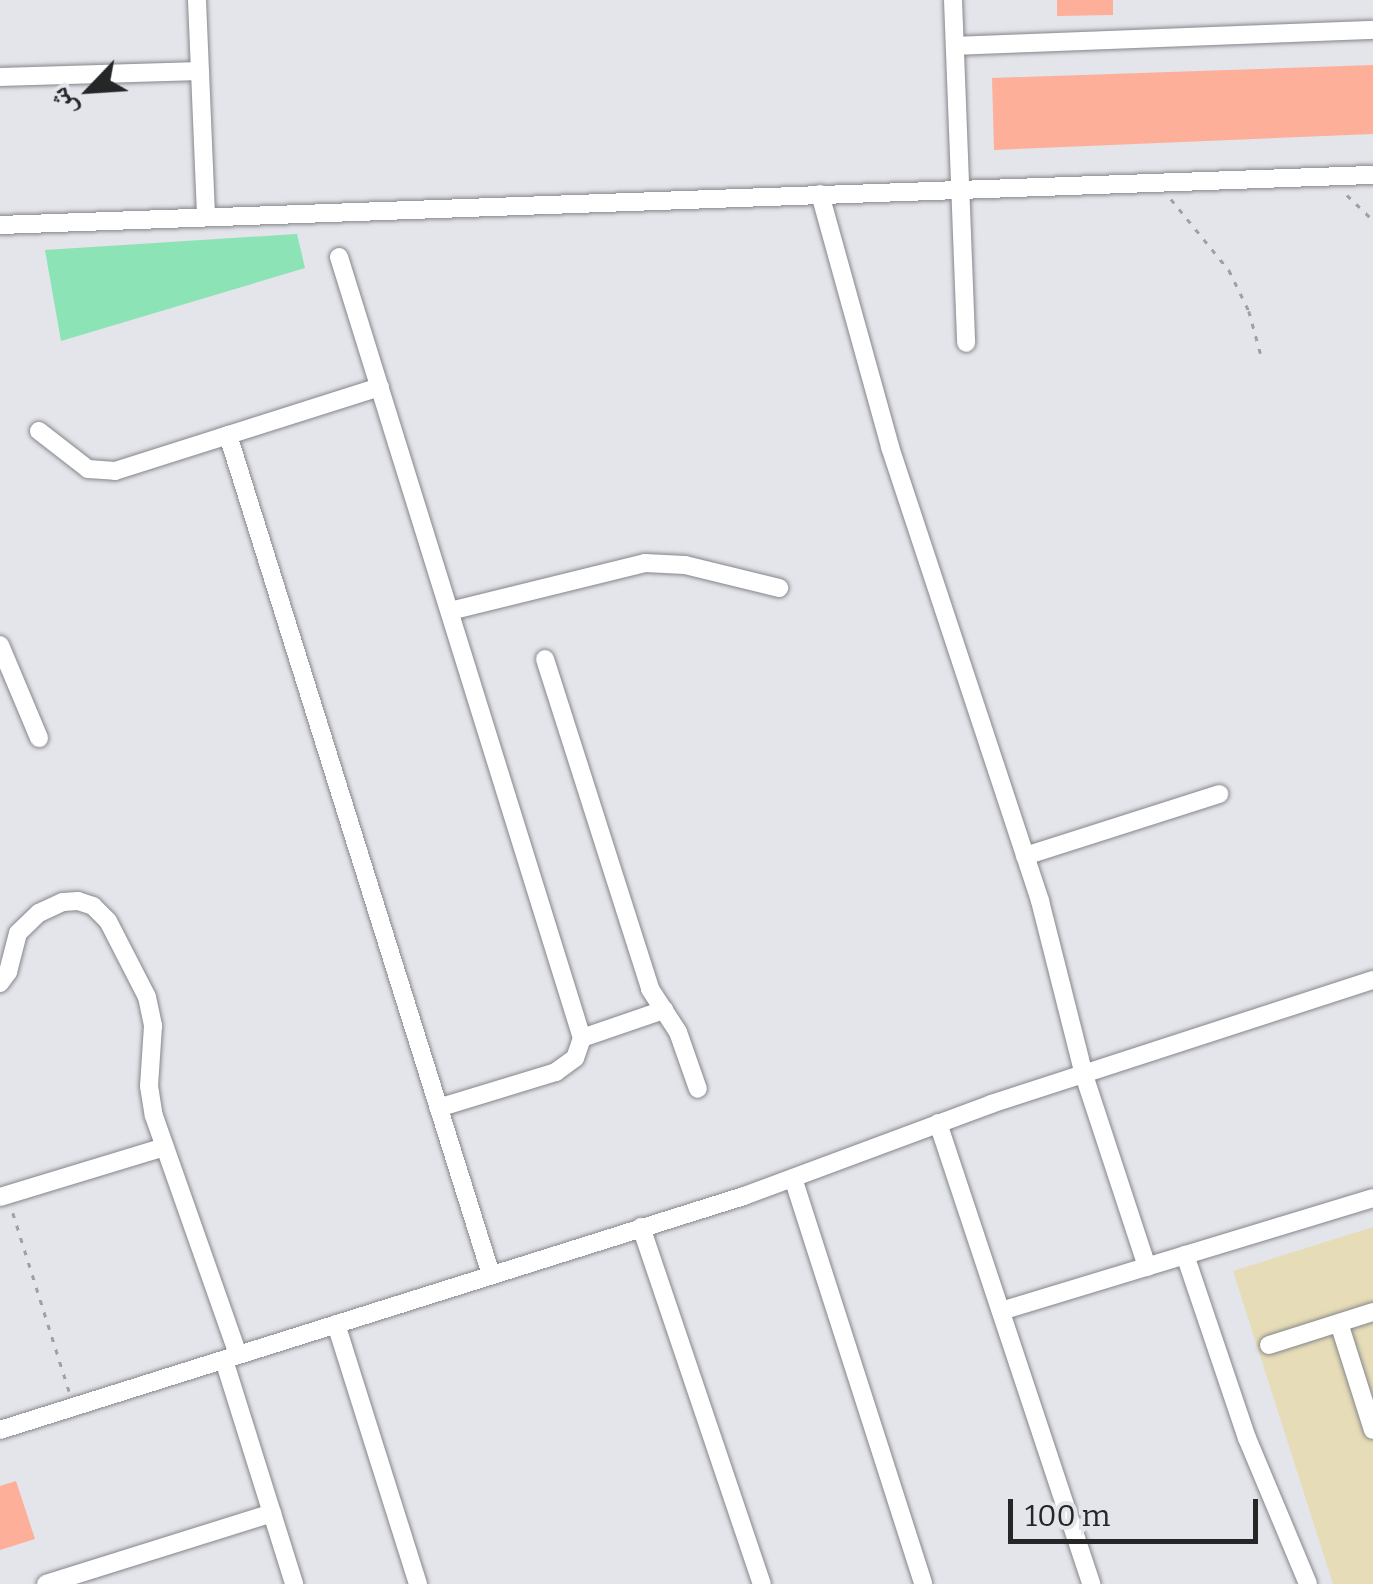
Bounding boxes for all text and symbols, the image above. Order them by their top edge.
north arrow [40,40,140,140]
text: ش [41,82,84,123]
scale bar [1013,1479,1263,1541]
text: 100 m [1025,1498,1110,1534]

